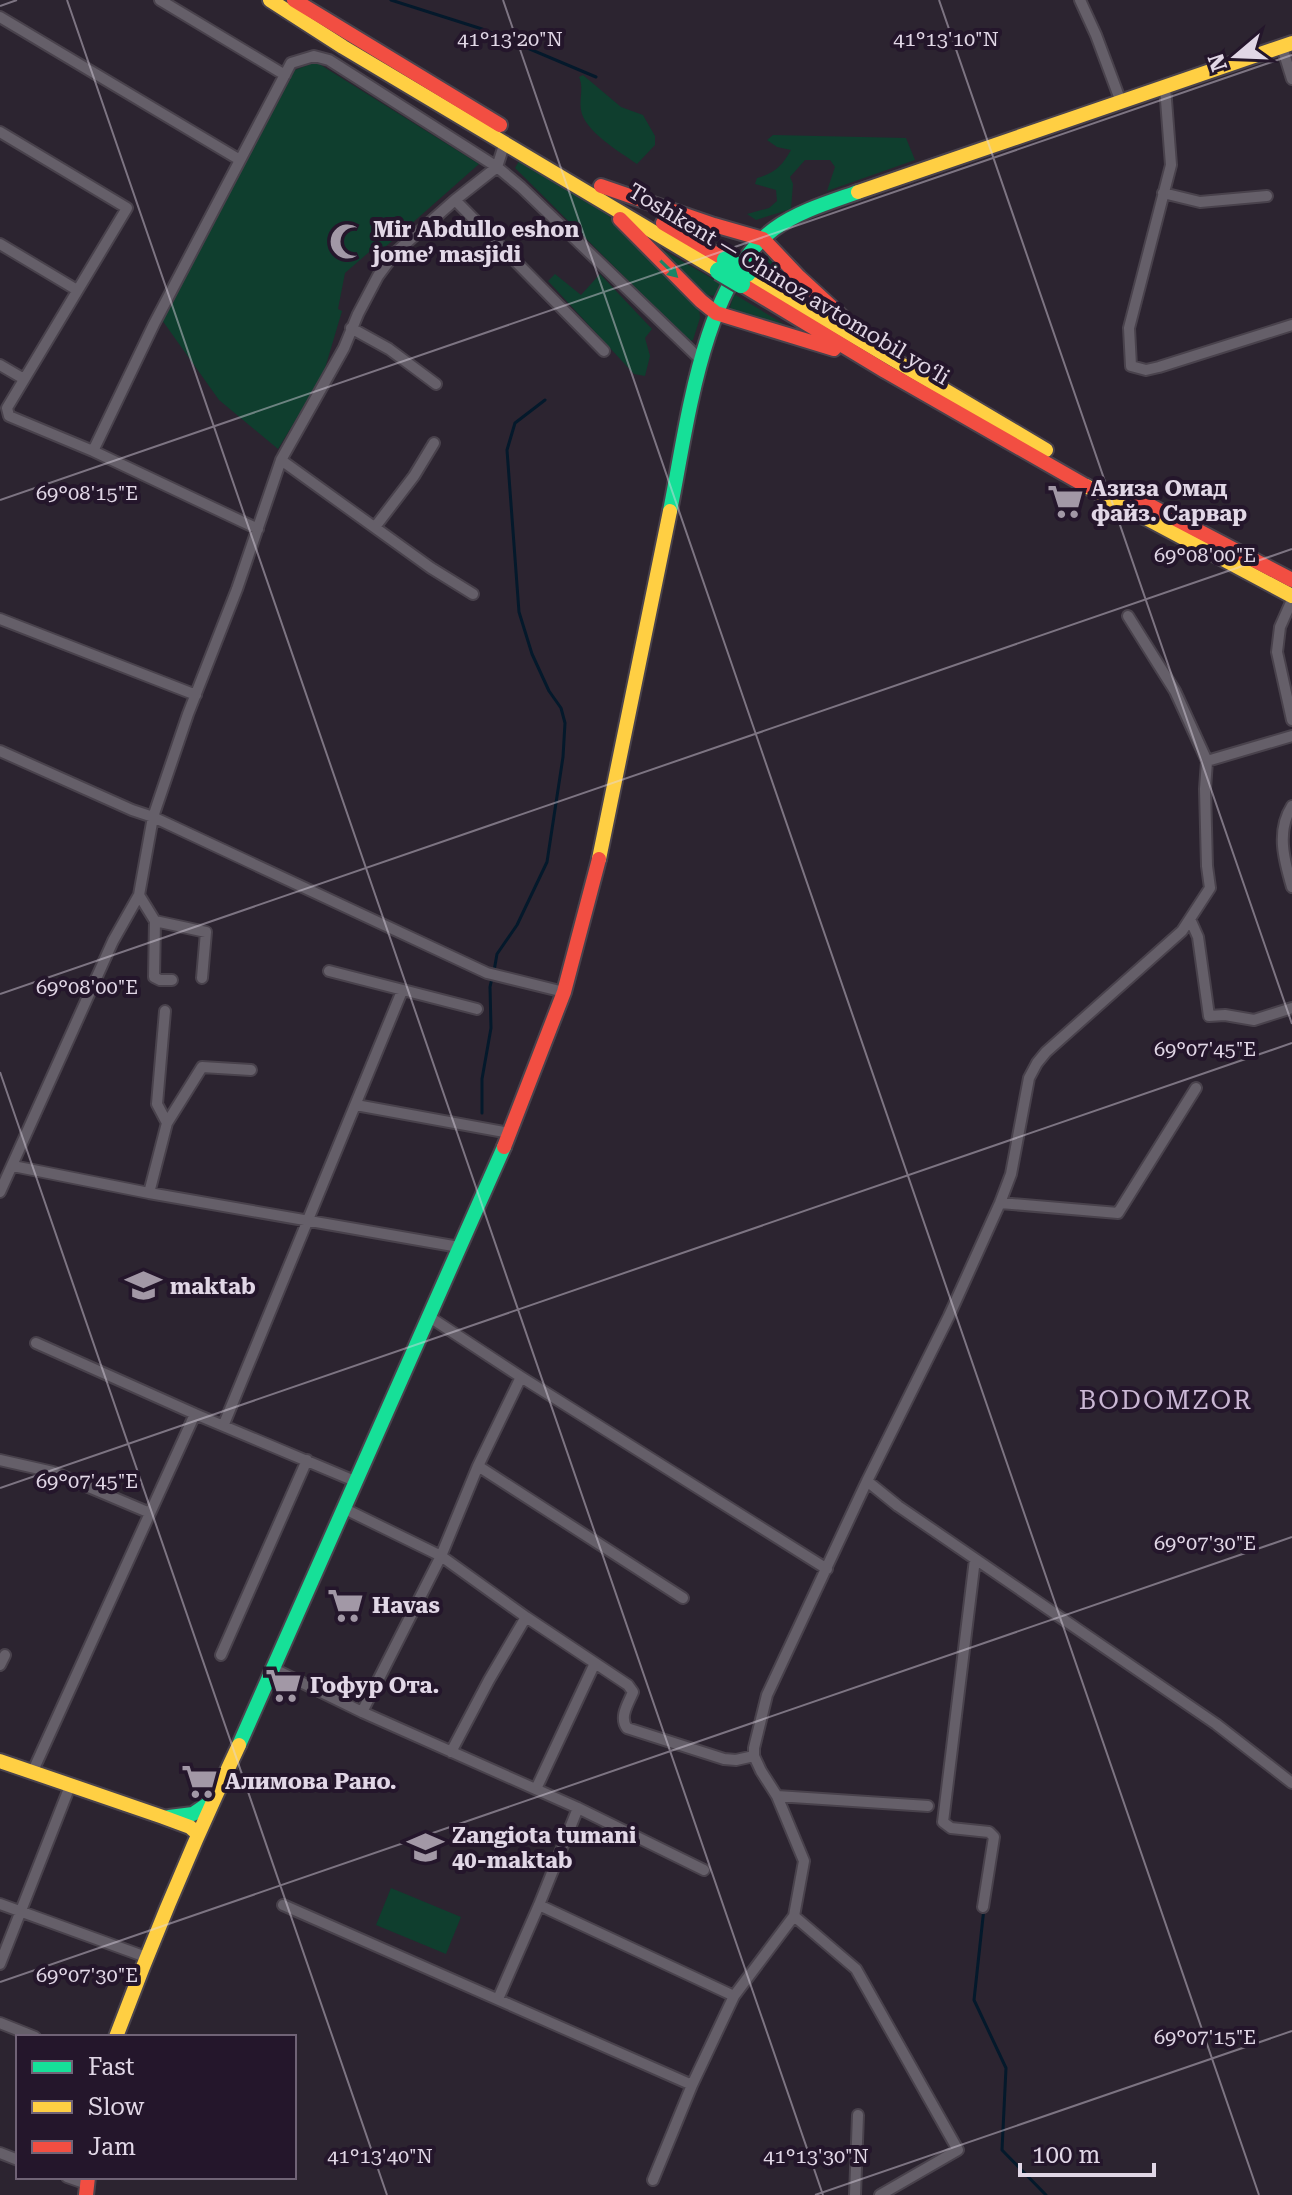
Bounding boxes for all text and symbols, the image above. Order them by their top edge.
north arrow [1196,16,1276,96]
text: 41°13'20"N [457,27,563,51]
text: 41°13'10"N [893,27,999,51]
text: N [1203,50,1232,74]
street label: Toshkent — Chinoz avtomobil yoʻli [624,178,954,390]
place label: Mir Abdullo eshon jome’ masjidi [371,217,579,267]
mosque icon: Mir Abdullo eshon jome’ masjidi [328,223,366,261]
one-way arrow [659,259,678,278]
place label: Азиза Омад файз. Сарвар [1091,476,1247,526]
text: 69°08'15"E [36,481,138,505]
supermarket icon: Азиза Омад файз. Сарвар [1046,482,1084,520]
text: 69°08'00"E [1154,543,1256,567]
text: 69°08'00"E [36,975,138,999]
text: 69°07'45"E [1154,1037,1256,1061]
school or university icon: maktab [125,1267,163,1305]
place label: maktab [170,1274,256,1299]
district label: BODOMZOR [1079,1385,1253,1415]
text: 69°07'45"E [36,1469,138,1493]
text: 69°07'30"E [1154,1531,1256,1555]
supermarket icon: Havas [327,1586,365,1624]
place label: Havas [372,1593,440,1618]
supermarket icon: Гофур Ота. [265,1666,303,1704]
place label: Гофур Ота. [310,1673,439,1698]
supermarket icon: Алимова Рано. [180,1762,218,1800]
place label: Алимова Рано. [225,1769,397,1794]
place label: Zangiota tumani 40-maktab [452,1823,636,1873]
school or university icon: Zangiota tumani 40-maktab [407,1829,445,1867]
text: 69°07'30"E [36,1963,138,1987]
text: 69°07'15"E [1154,2025,1256,2049]
legend [16,2035,296,2179]
text: Fast [88,2053,135,2081]
text: Slow [88,2093,145,2121]
scale bar [1020,2127,1154,2177]
text: Jam [88,2133,136,2161]
text: 100 m [1032,2141,1100,2169]
text: 41°13'40"N [327,2144,433,2168]
text: 41°13'30"N [763,2144,869,2168]

